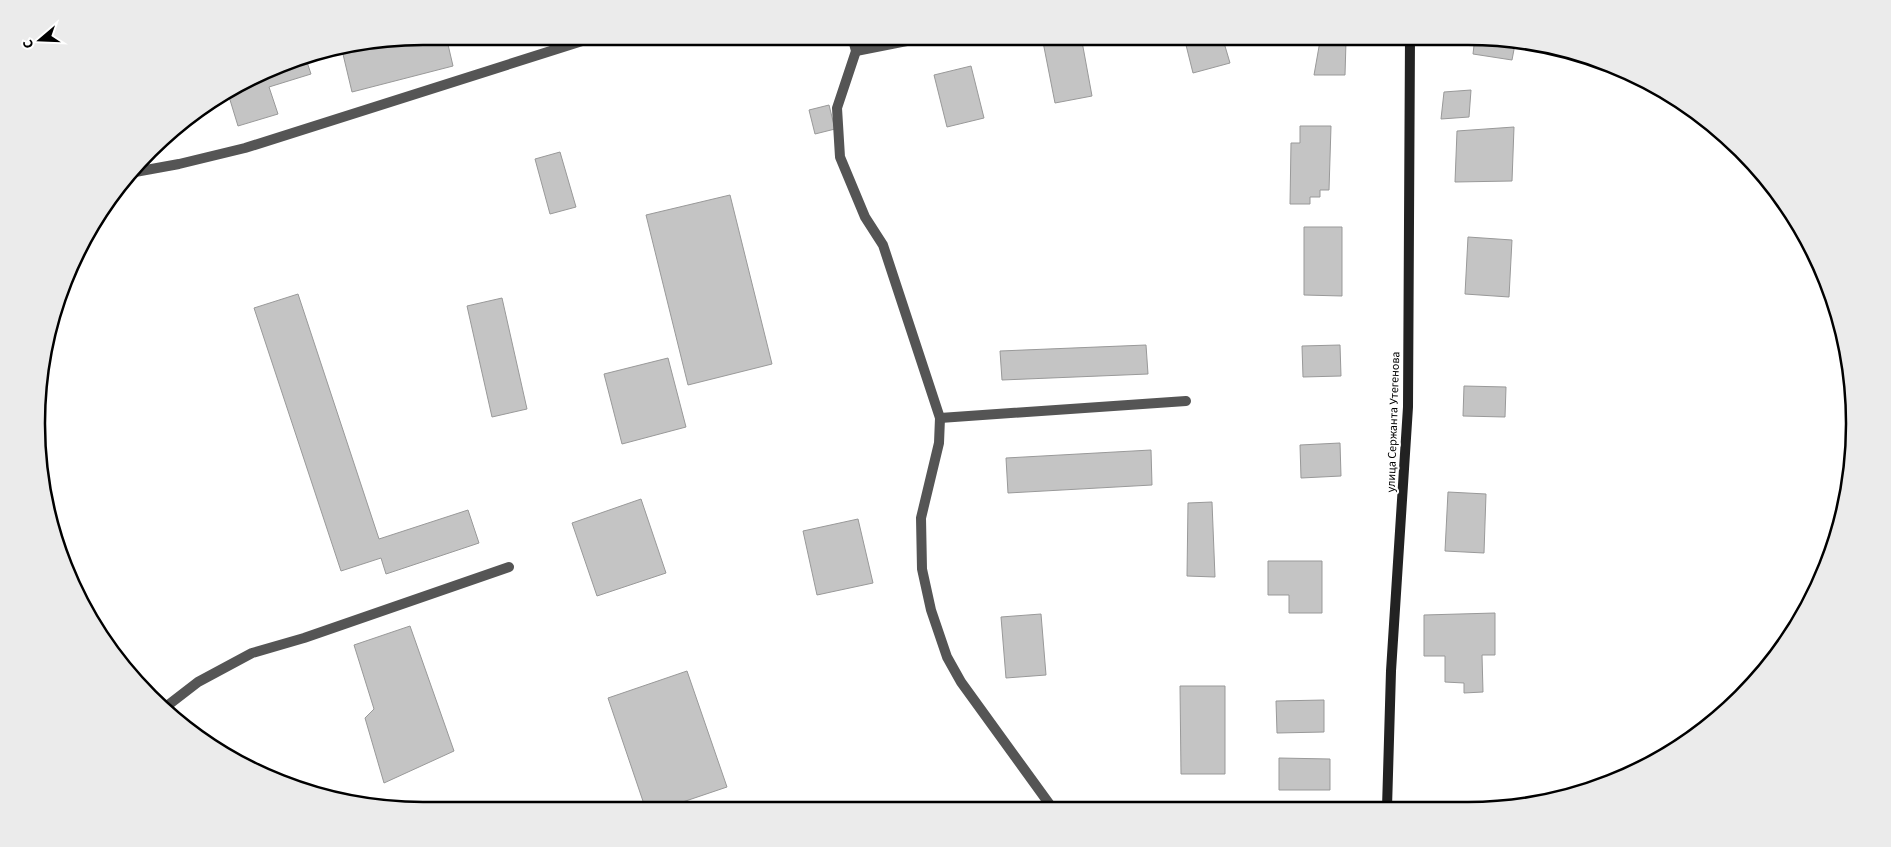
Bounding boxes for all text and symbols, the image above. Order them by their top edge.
north arrow [15,15,65,65]
text: С [18,37,39,51]
street label: улица Сержанта Утегенова [1383,351,1404,493]

